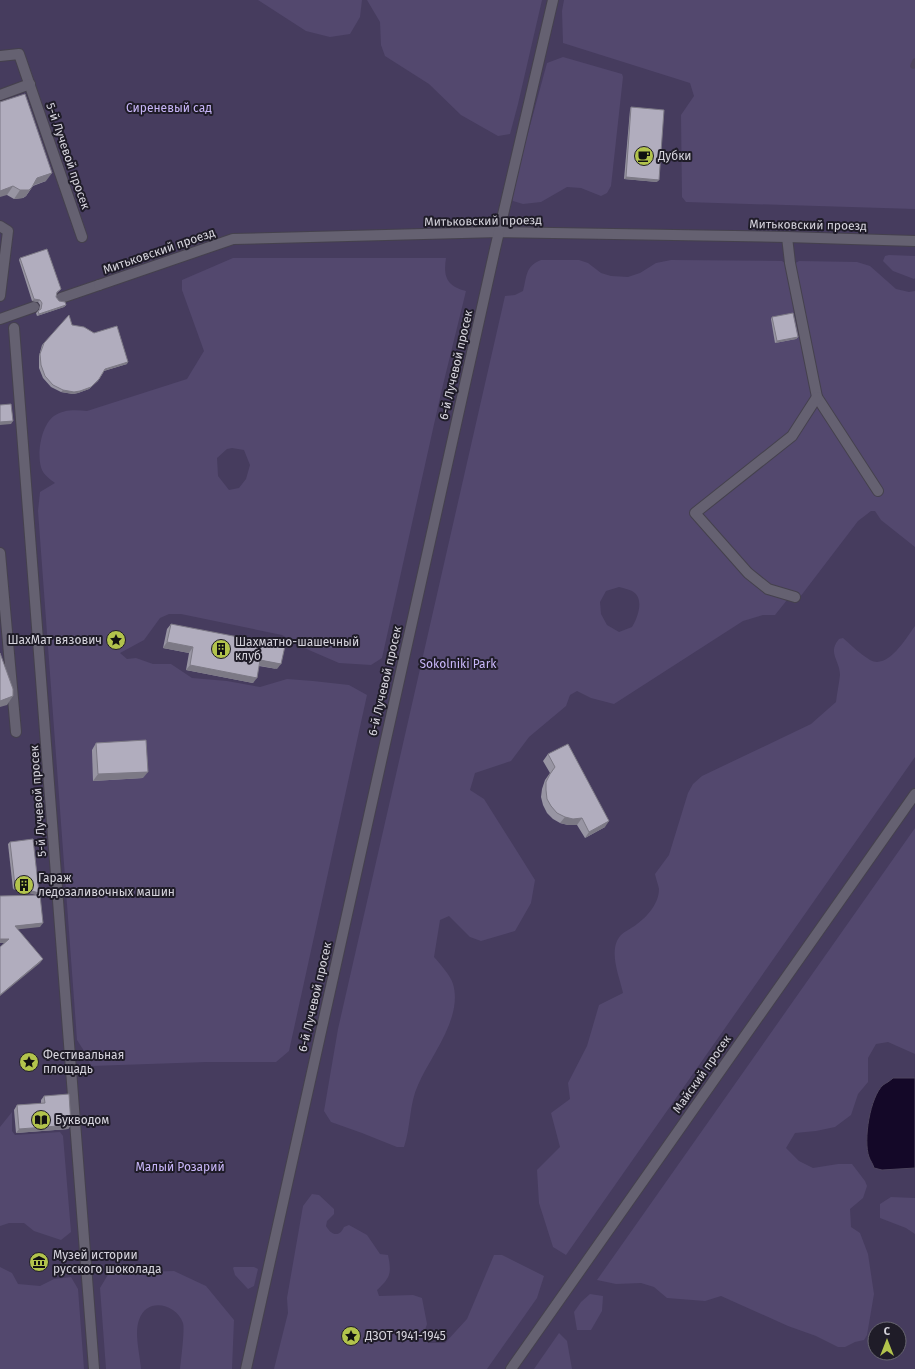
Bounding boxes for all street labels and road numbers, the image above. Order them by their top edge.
street label: 5-й Лучевой просек [43,101,93,212]
street label: Митьковский проезд [424,213,542,229]
street label: Митьковский проезд [749,217,867,233]
street label: Митьковский проезд [101,225,217,277]
street label: 6-й Лучевой просек [437,308,476,421]
street label: 6-й Лучевой просек [366,624,405,737]
street label: 5-й Лучевой просек [27,744,49,857]
street label: 6-й Лучевой просек [296,940,335,1053]
street label: Майский просек [670,1032,735,1116]

